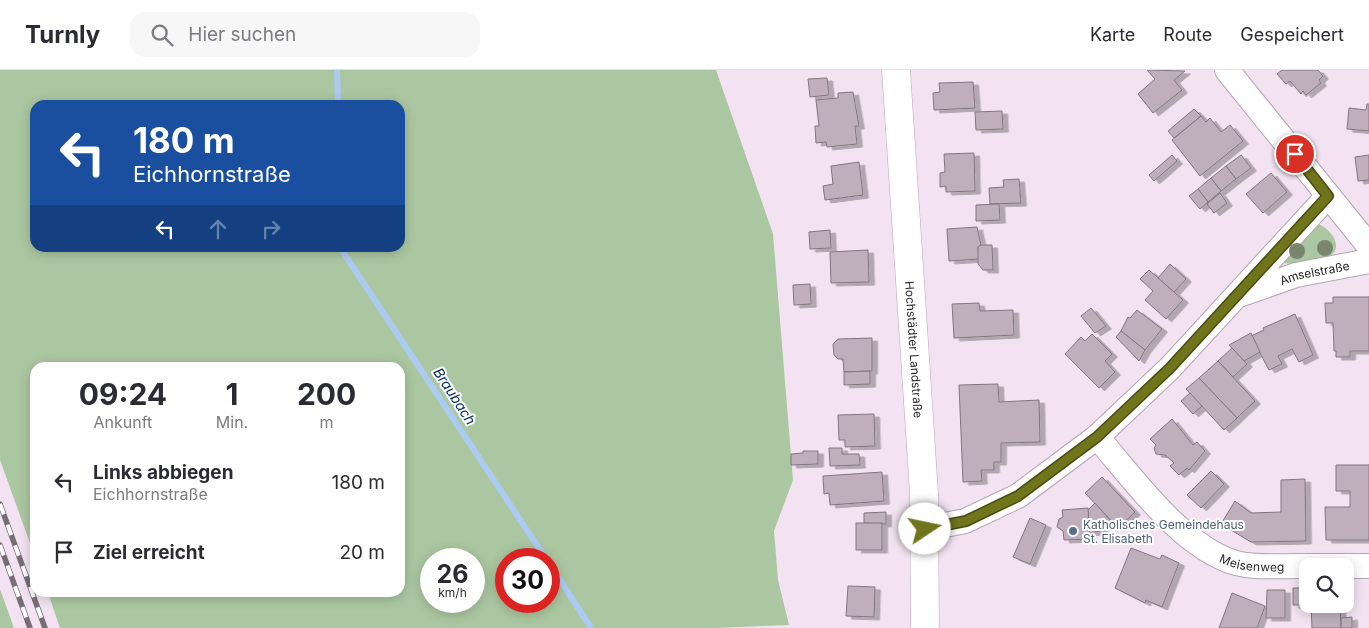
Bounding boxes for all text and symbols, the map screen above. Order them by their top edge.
search box [130,12,480,57]
text: Turnly [25,20,100,49]
icon: search [148,21,176,49]
text: Hier suchen [188,23,296,46]
text: Karte [1090,24,1135,45]
text: Route [1163,24,1212,45]
text: Gespeichert [1240,24,1344,45]
text: 180 m [133,119,235,161]
icon: left [50,120,115,185]
pin [1274,133,1316,175]
icon: arrive [1281,140,1309,168]
text: Eichhornstraße [133,161,291,187]
icon: left [151,215,179,243]
icon: ahead [204,215,232,243]
icon: right [257,215,285,243]
street label: Amselstraße [1278,257,1351,288]
street label: Hochstädter Landstraße [902,280,927,418]
water label: Braubach [430,364,480,428]
text: 09:24 [79,376,167,412]
text: 1 [226,376,238,412]
text: 200 [297,376,356,412]
text: Ankunft [94,412,152,432]
text: Min. [216,412,248,432]
text: m [320,412,334,432]
text: Links abbiegen [93,461,234,484]
icon: left [50,468,78,496]
text: 180 m [332,471,385,494]
text: Eichhornstraße [93,484,208,504]
position arrow [898,502,950,554]
place label: Katholisches Gemeindehaus St. Elisabeth [1083,517,1244,546]
marker: Katholisches Gemeindehaus St. Elisabeth [1067,525,1079,537]
icon: arrive [50,538,78,566]
text: Ziel erreicht [93,541,205,564]
text: 20 m [339,541,385,564]
speed limit sign: 30 [495,548,560,613]
street label: Meisenweg [1217,550,1284,574]
map controls [1299,558,1354,613]
button: search [1299,558,1354,613]
text: 26 [437,559,468,589]
text: km/h [438,585,467,600]

